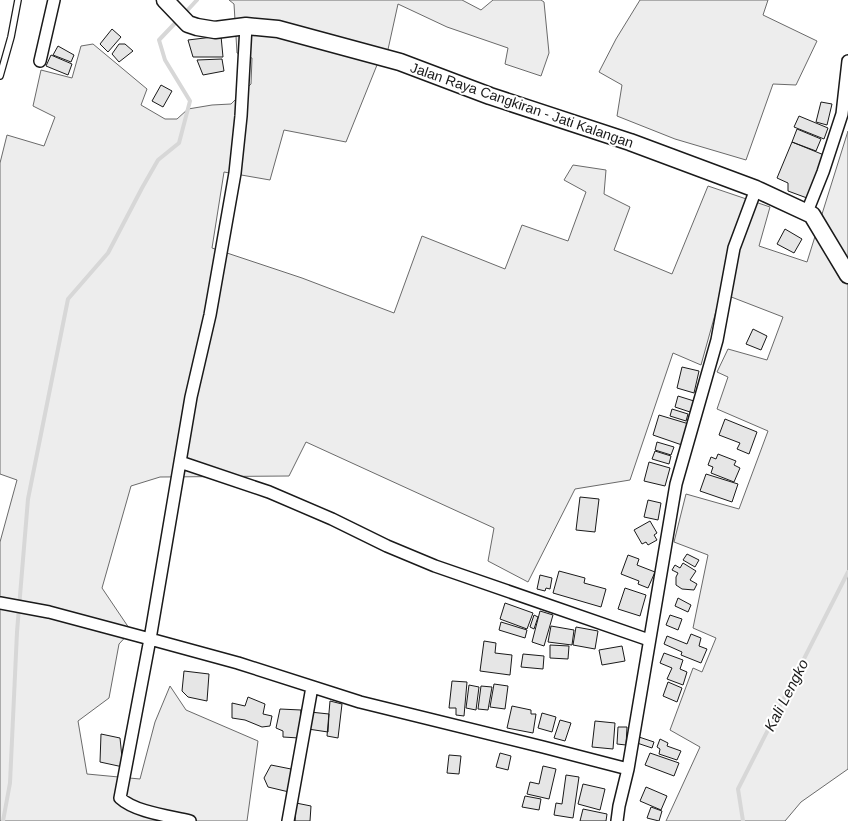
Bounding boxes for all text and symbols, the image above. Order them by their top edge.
street label: Jalan Raya Cangkiran - Jati Kalangan [408,59,636,151]
water label: Kali Lengko [761,656,811,734]

